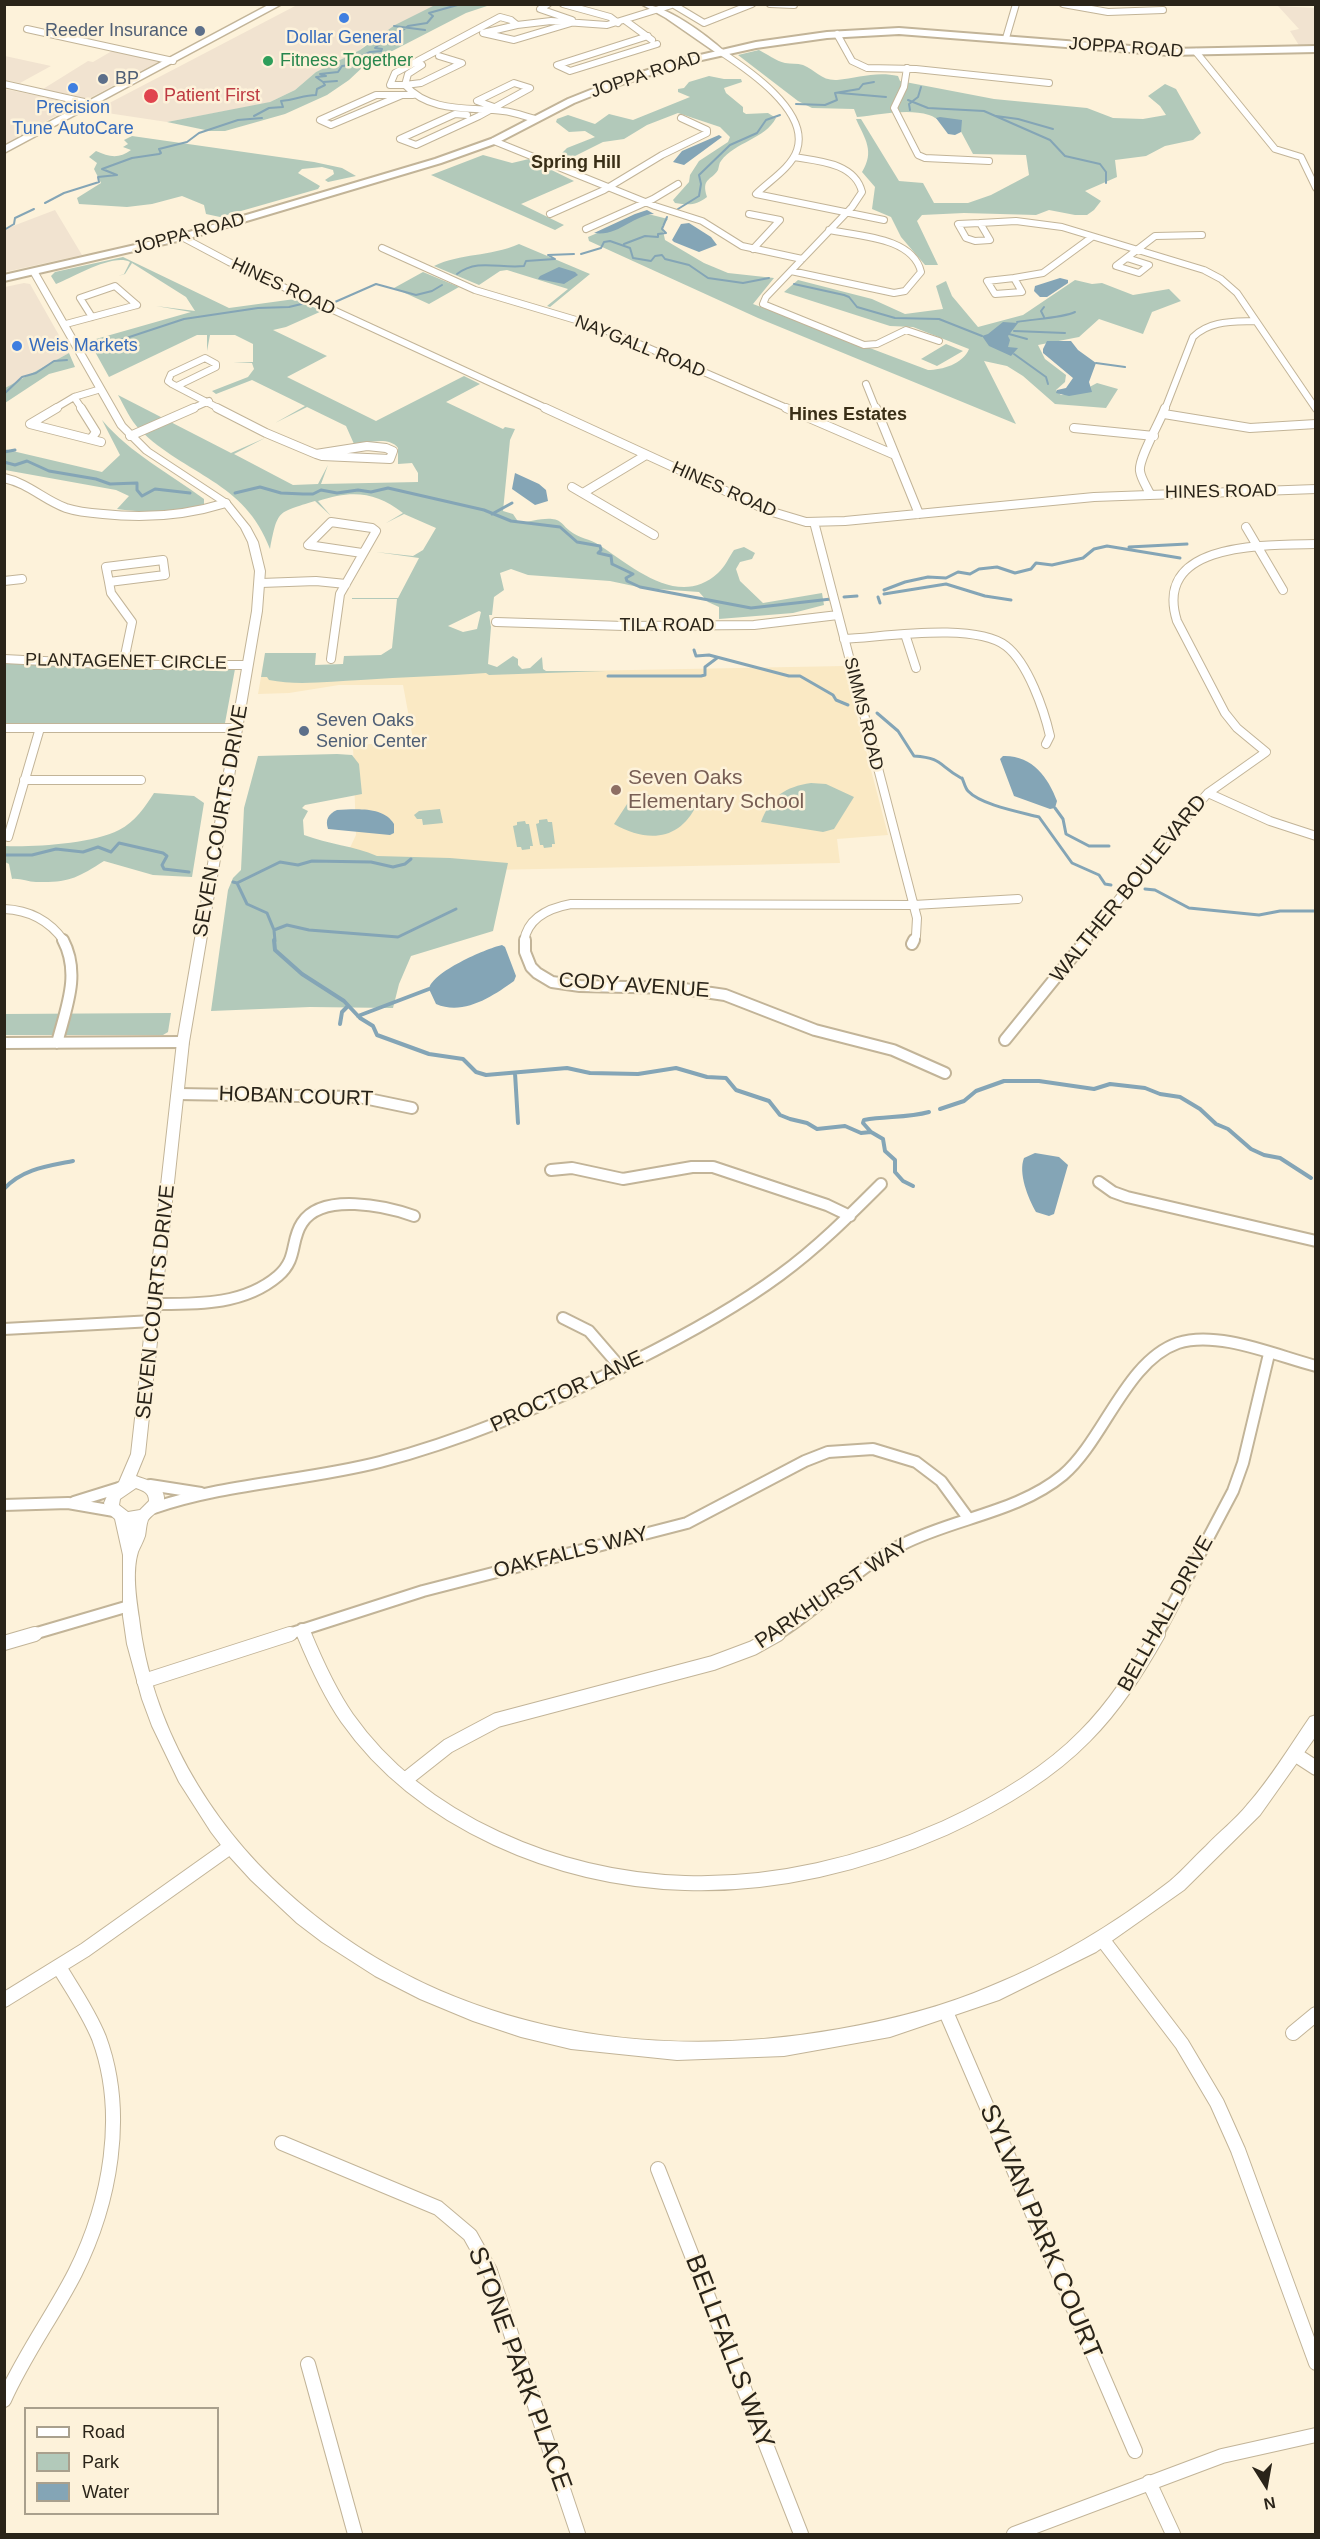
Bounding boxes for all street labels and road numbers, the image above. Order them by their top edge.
street label: JOPPA ROAD [1068,33,1184,63]
street label: JOPPA ROAD [588,47,704,103]
street label: JOPPA ROAD [131,209,247,259]
street label: HINES ROAD [228,254,338,320]
street label: NAYGALL ROAD [572,311,708,383]
street label: HINES ROAD [668,457,780,523]
street label: HINES ROAD [1165,480,1277,504]
street label: TILA ROAD [619,615,715,637]
street label: PLANTAGENET CIRCLE [25,649,227,675]
street label: SIMMS ROAD [838,655,888,773]
street label: SEVEN COURTS DRIVE [188,703,254,939]
street label: WALTHER BOULEVARD [1046,790,1212,988]
street label: CODY AVENUE [558,968,710,1004]
street label: HOBAN COURT [218,1082,374,1112]
street label: SEVEN COURTS DRIVE [131,1184,181,1420]
street label: PROCTOR LANE [487,1346,647,1438]
street label: OAKFALLS WAY [491,1522,651,1584]
street label: BELLHALL DRIVE [1113,1532,1219,1696]
street label: PARKHURST WAY [751,1533,913,1655]
street label: SYLVAN PARK COURT [972,2100,1108,2364]
street label: STONE PARK PLACE [460,2243,578,2495]
street label: BELLFALLS WAY [678,2251,780,2453]

